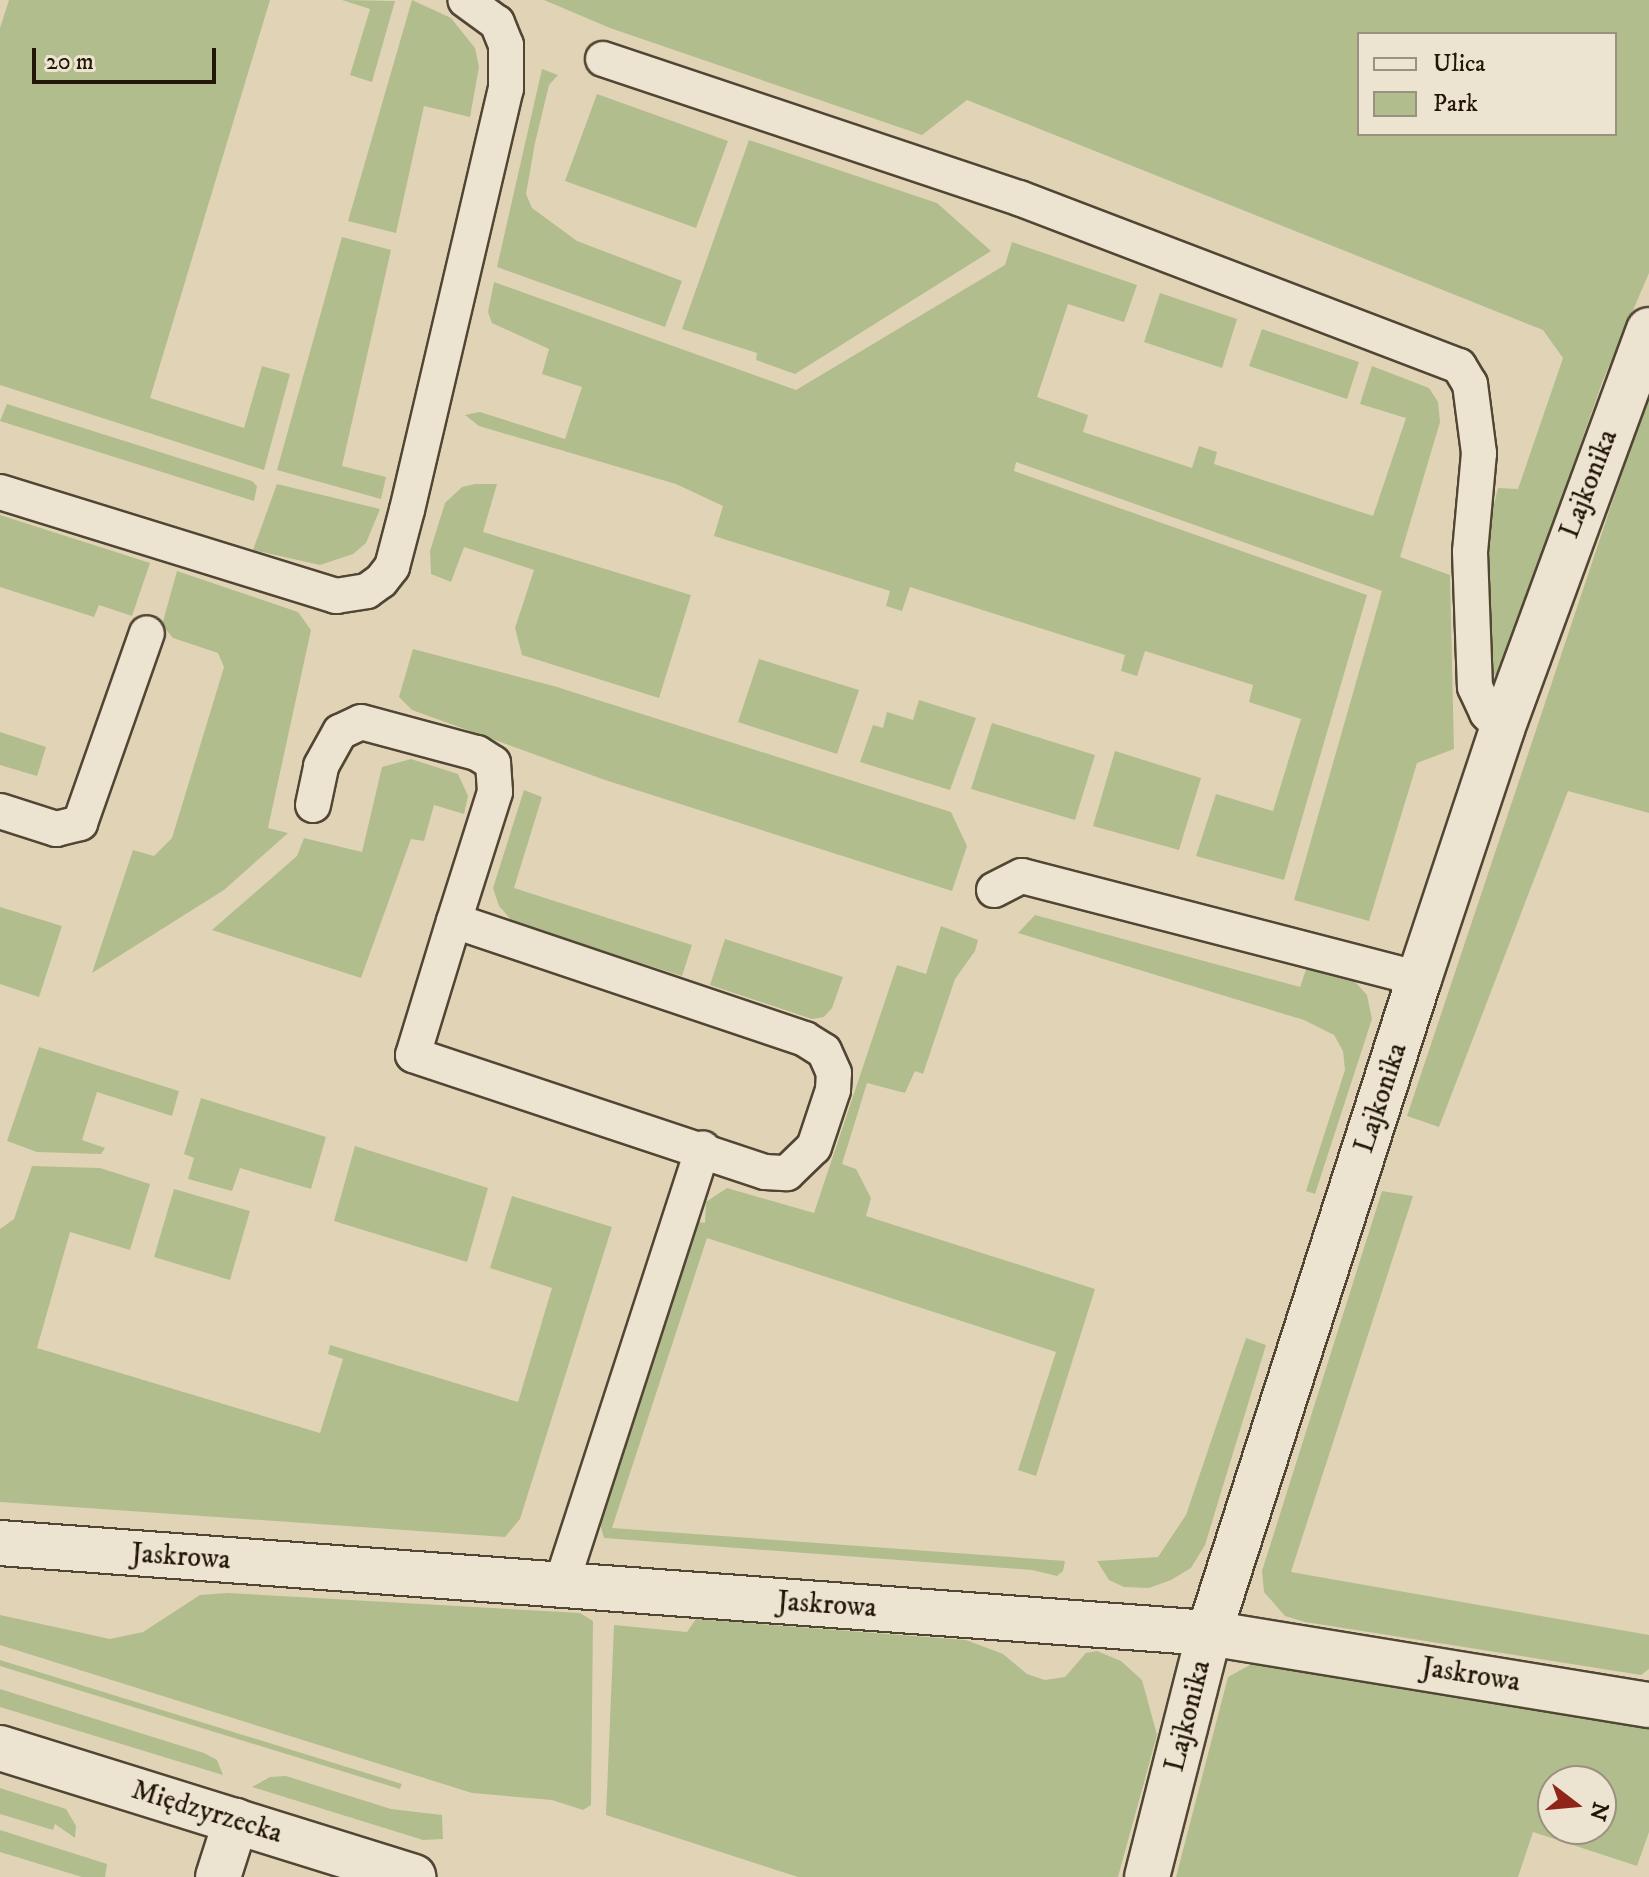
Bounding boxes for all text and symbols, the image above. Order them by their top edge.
scale bar [36,32,220,82]
legend [1357,32,1617,136]
text: 20 m [46,47,94,77]
text: Ulica [1433,49,1486,79]
text: Park [1433,89,1478,119]
street label: Lajkonika [1553,425,1625,543]
street label: Lajkonika [1347,1039,1415,1157]
street label: Jaskrowa [130,1537,232,1577]
street label: Jaskrowa [776,1585,878,1625]
street label: Jaskrowa [1419,1651,1523,1699]
street label: Lajkonika [1158,1657,1218,1775]
north arrow [1537,1765,1617,1845]
street label: Międzyrzecka [128,1773,286,1851]
text: N [1583,1799,1614,1824]

